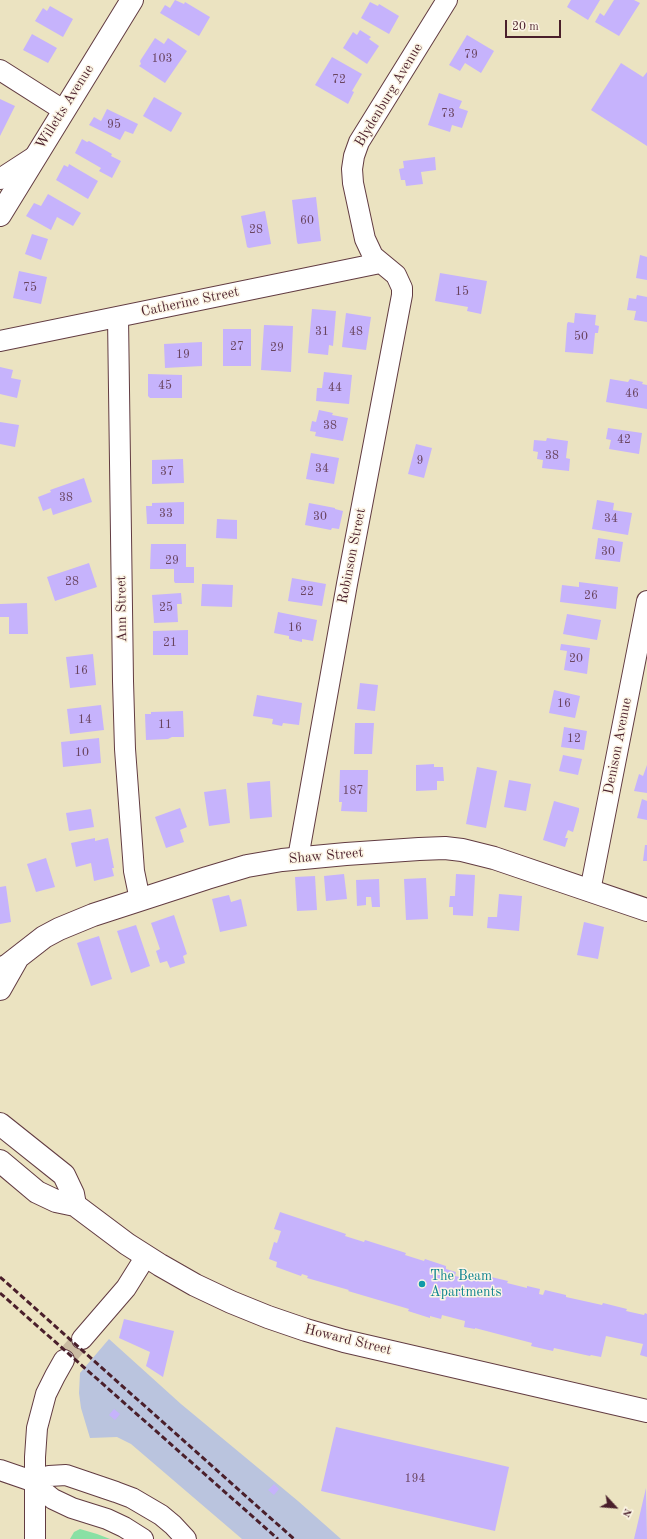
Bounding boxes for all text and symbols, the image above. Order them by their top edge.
scale bar [507,12,563,38]
text: 20 m [512,21,539,33]
street label: Blydenburg Avenue [351,40,427,150]
house number: 79 [464,48,478,62]
house number: 103 [152,52,172,66]
street label: Willetts Avenue [32,62,98,152]
house number: 72 [332,73,346,87]
house number: 73 [441,107,455,121]
house number: 95 [107,118,121,132]
house number: 60 [300,214,314,228]
house number: 28 [249,223,263,237]
house number: 75 [23,281,37,295]
street label: Catherine Street [139,283,241,321]
house number: 15 [455,285,469,299]
house number: 31 [315,325,329,339]
house number: 48 [349,325,363,339]
house number: 50 [574,330,588,344]
house number: 27 [230,340,244,354]
house number: 29 [270,341,284,355]
house number: 19 [176,348,190,362]
house number: 45 [158,379,172,393]
house number: 44 [328,381,342,395]
house number: 46 [625,387,639,401]
house number: 38 [323,419,337,433]
house number: 42 [617,433,631,447]
house number: 38 [545,449,559,463]
house number: 9 [417,454,423,468]
house number: 34 [315,462,329,476]
house number: 37 [160,465,174,479]
house number: 38 [59,491,73,505]
house number: 33 [159,507,173,521]
street label: Robinson Street [334,507,370,605]
house number: 30 [313,510,327,524]
house number: 34 [604,512,618,526]
house number: 30 [601,545,615,559]
house number: 29 [165,554,179,568]
house number: 28 [65,575,79,589]
street label: Ann Street [113,575,131,643]
house number: 22 [300,585,314,599]
house number: 26 [584,589,598,603]
house number: 25 [159,601,173,615]
house number: 16 [288,621,302,635]
house number: 21 [163,636,177,650]
house number: 20 [569,652,583,666]
house number: 16 [74,664,88,678]
street label: Denison Avenue [600,696,636,796]
house number: 16 [557,697,571,711]
house number: 14 [78,713,92,727]
house number: 11 [158,718,172,732]
house number: 12 [567,732,581,746]
house number: 10 [75,746,89,760]
house number: 187 [343,784,363,798]
street label: Shaw Street [288,844,364,868]
place label: The Beam Apartments [430,1268,502,1300]
marker: The Beam Apartments [417,1279,427,1289]
street label: Howard Street [303,1321,393,1359]
house number: 194 [405,1472,425,1486]
north arrow [595,1487,635,1527]
text: N [619,1506,633,1519]

